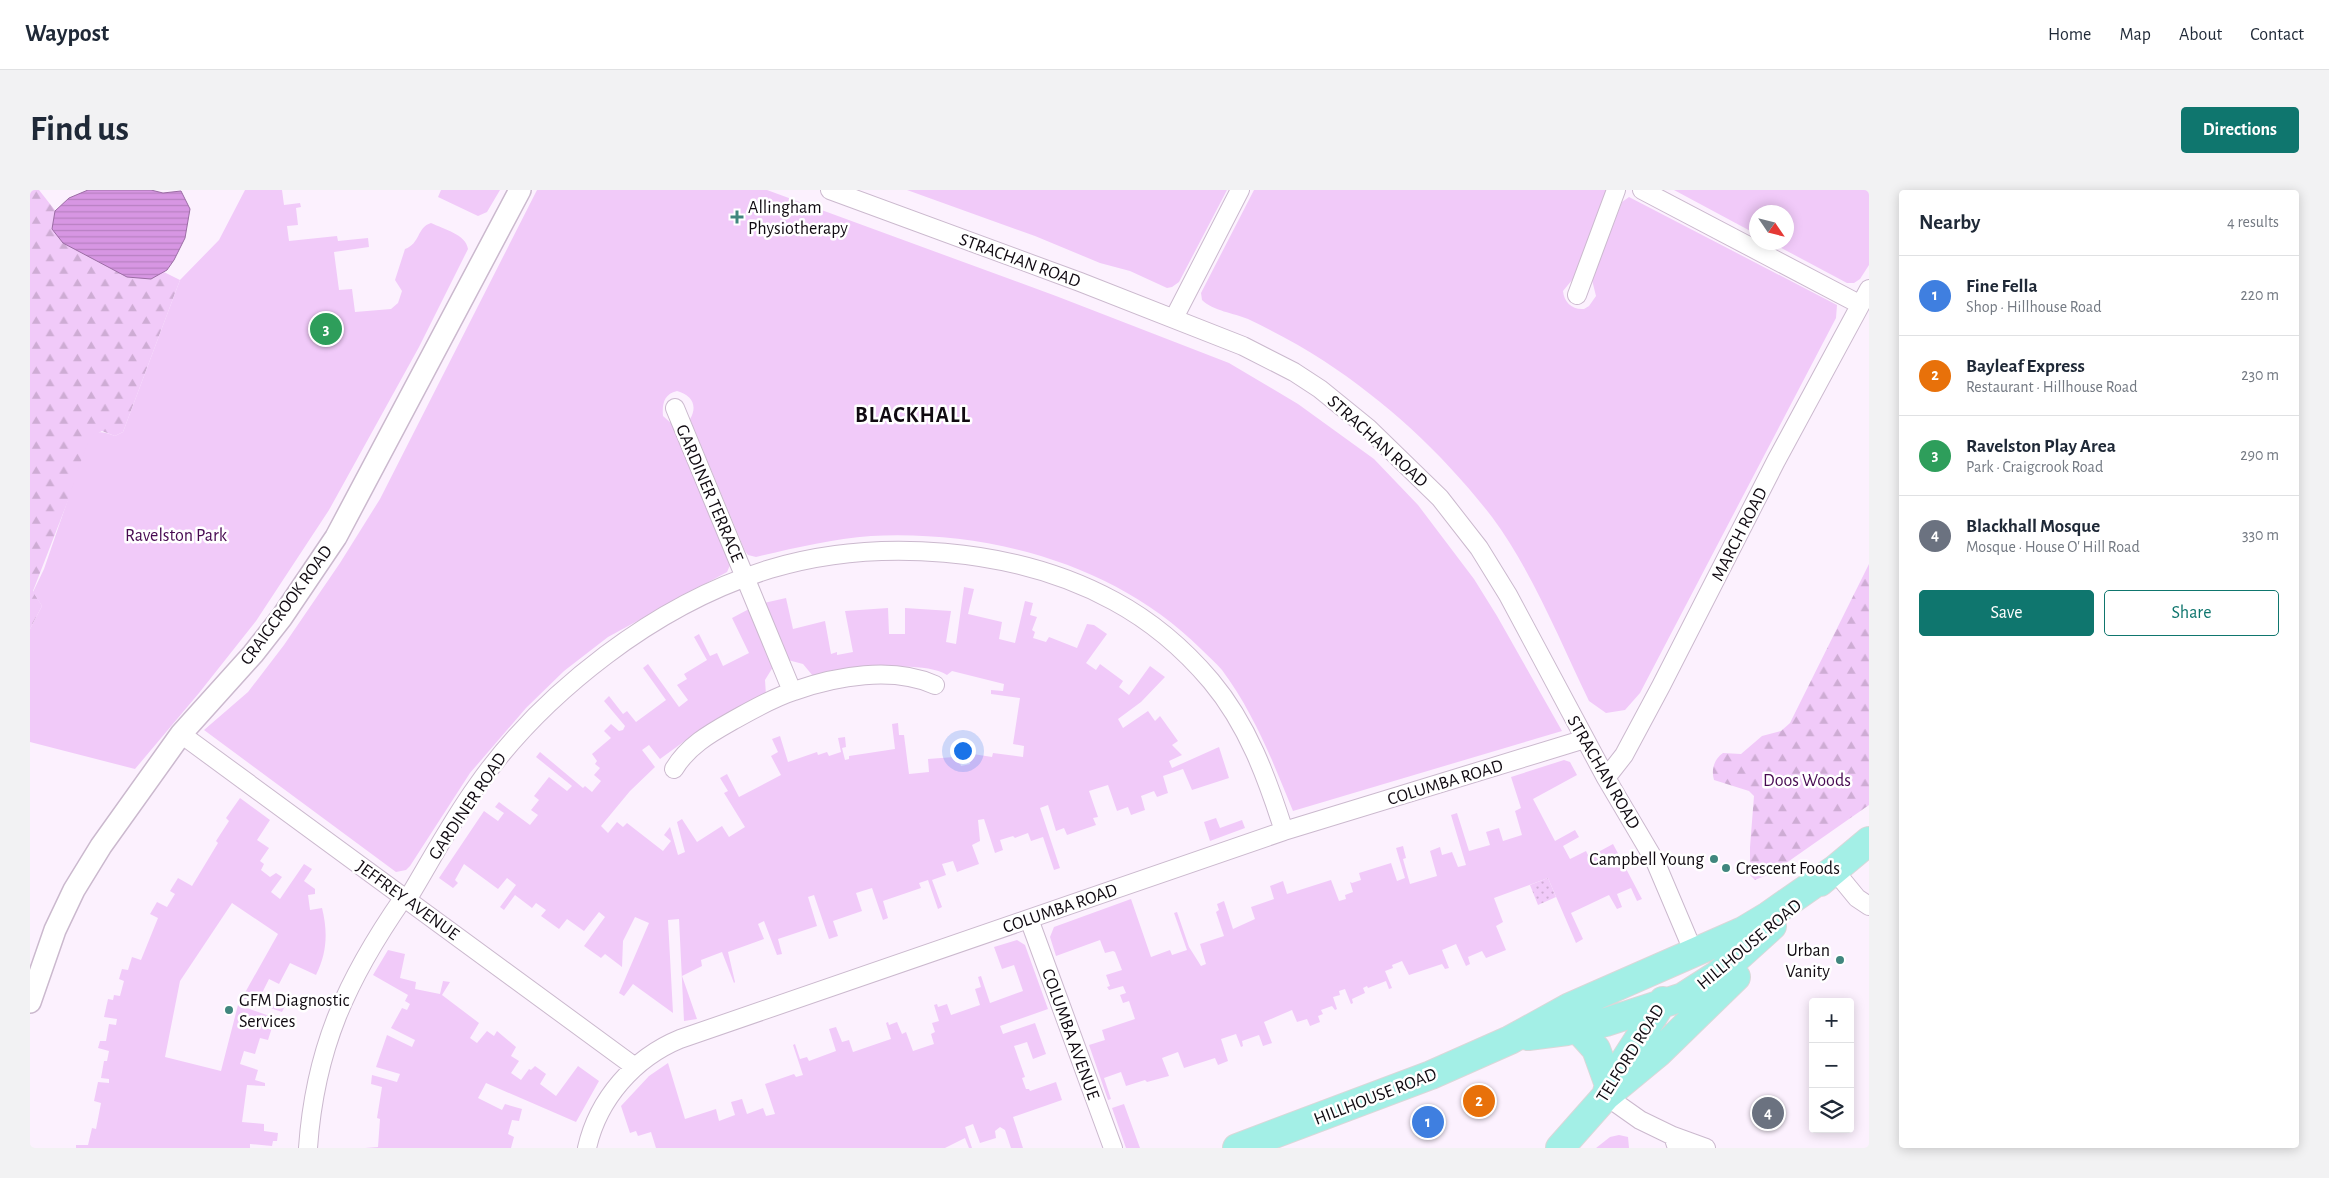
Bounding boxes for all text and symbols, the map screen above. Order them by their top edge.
text: Waypost [25,22,109,46]
text: Home [2048,26,2091,44]
text: Map [2119,26,2151,44]
text: About [2179,26,2222,44]
text: Contact [2250,26,2304,44]
button: Directions [2181,107,2299,153]
text: Find us [30,112,129,147]
place label: Allingham Physiotherapy [748,199,848,238]
north arrow [1749,205,1794,250]
marker: Allingham Physiotherapy [730,210,744,224]
text: Nearby [1919,212,1980,233]
text: 4 results [2227,214,2279,230]
street label: STRACHAN ROAD [957,231,1083,291]
text: Fine Fella [1966,277,2038,296]
text: 1 [1932,287,1938,303]
text: 220 m [2241,287,2279,303]
text: Shop · Hillhouse Road [1966,299,2101,315]
pin: 3 [310,310,342,348]
text: Bayleaf Express [1966,357,2085,376]
text: 2 [1931,367,1939,383]
text: 230 m [2241,367,2279,383]
text: Restaurant · Hillhouse Road [1966,379,2137,395]
street label: STRACHAN ROAD [1324,392,1431,491]
district label: BLACKHALL [855,404,971,426]
street label: GARDINER TERRACE [672,422,746,565]
text: Ravelston Play Area [1966,437,2116,456]
text: 3 [1932,447,1938,463]
text: 290 m [2240,447,2279,463]
text: Park · Craigcrook Road [1966,459,2103,475]
street label: MARCH ROAD [1709,485,1771,584]
text: Blackhall Mosque [1966,517,2100,536]
park label: Ravelston Park [125,527,228,545]
text: 4 [1931,527,1939,543]
text: 330 m [2242,527,2279,543]
text: Mosque · House O' Hill Road [1966,539,2140,555]
street label: CRAIGCROOK ROAD [238,542,336,669]
button: Save [1919,590,2094,636]
button: Share [2104,590,2279,636]
street label: STRACHAN ROAD [1563,713,1643,832]
your location [950,738,976,764]
street label: GARDINER ROAD [426,750,510,863]
street label: COLUMBA ROAD [1385,757,1505,809]
park label: Doos Woods [1763,772,1851,790]
place label: Campbell Young [1589,851,1704,869]
marker: Campbell Young [1708,853,1720,865]
street label: JEFFREY AVENUE [353,858,462,944]
place label: Crescent Foods [1736,860,1840,878]
marker: Crescent Foods [1720,862,1732,874]
street label: COLUMBA ROAD [1001,881,1120,937]
street label: HILLHOUSE ROAD [1694,896,1805,993]
place label: Urban Vanity [1786,942,1830,981]
marker: Urban Vanity [1834,954,1846,966]
street label: COLUMBA AVENUE [1038,966,1102,1102]
place label: GFM Diagnostic Services [239,992,350,1031]
map controls [1809,998,1854,1133]
button: + [1809,998,1854,1043]
street label: TELFORD ROAD [1594,1001,1668,1106]
marker: GFM Diagnostic Services [223,1004,235,1016]
button: − [1809,1043,1854,1088]
street label: HILLHOUSE ROAD [1311,1065,1439,1129]
pin: 2 [1463,1082,1495,1120]
button: layers [1809,1088,1854,1133]
pin: 4 [1752,1094,1784,1132]
pin: 1 [1412,1103,1444,1141]

